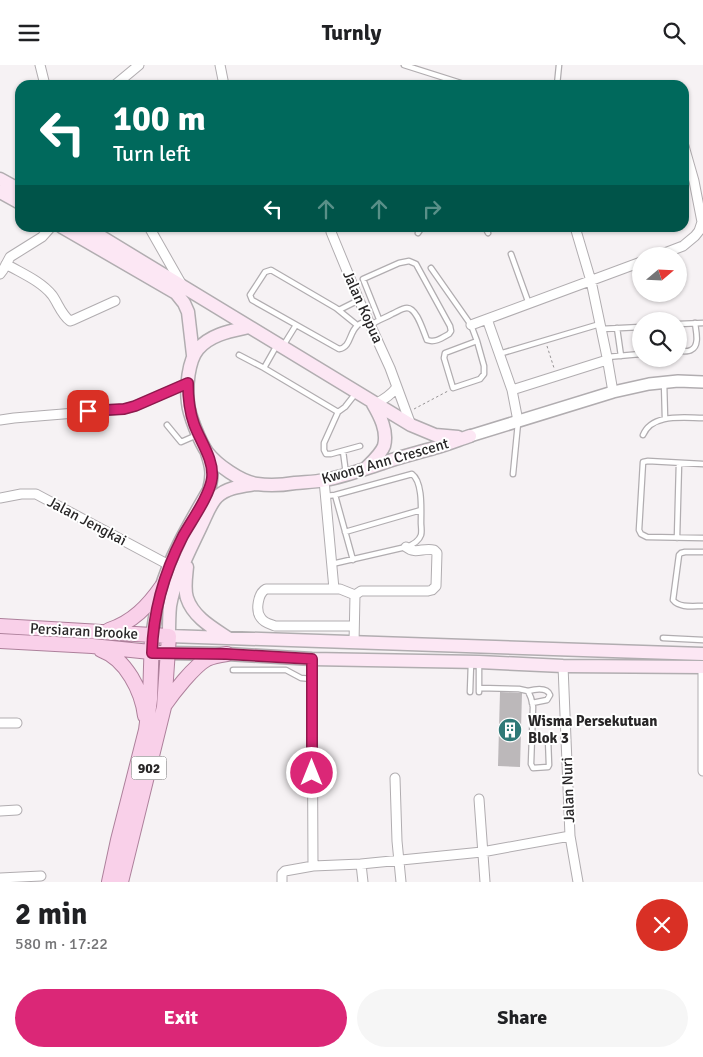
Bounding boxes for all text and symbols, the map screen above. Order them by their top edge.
icon: menu [15,19,43,47]
text: Turnly [322,19,381,46]
icon: search [660,19,688,47]
text: 100 m [113,97,206,140]
icon: left [30,100,95,165]
text: Turn left [113,140,191,167]
icon: left [259,195,287,223]
icon: ahead [312,195,340,223]
icon: ahead [365,195,393,223]
icon: right [418,195,446,223]
north arrow [632,247,688,303]
map controls [632,247,687,367]
street label: Jalan Kopua [339,268,387,346]
button: search [632,312,687,367]
pin [67,390,109,432]
icon: arrive [74,397,102,425]
street label: Kwong Ann Crescent [319,434,451,488]
street label: Jalan Jengkai [44,493,130,549]
street label: Persiaran Brooke [29,619,139,643]
place label: Wisma Persekutuan Blok 3 [528,712,657,747]
building icon: Wisma Persekutuan Blok 3 [497,717,523,743]
position arrow [285,746,337,798]
road number: 902 [132,756,166,779]
street label: Jalan Nuri [558,757,578,823]
text: 2 min [15,896,87,933]
button: close [636,899,688,951]
text: 580 m · 17:22 [15,934,108,954]
button: Exit [15,989,347,1047]
button: Share [357,989,688,1047]

